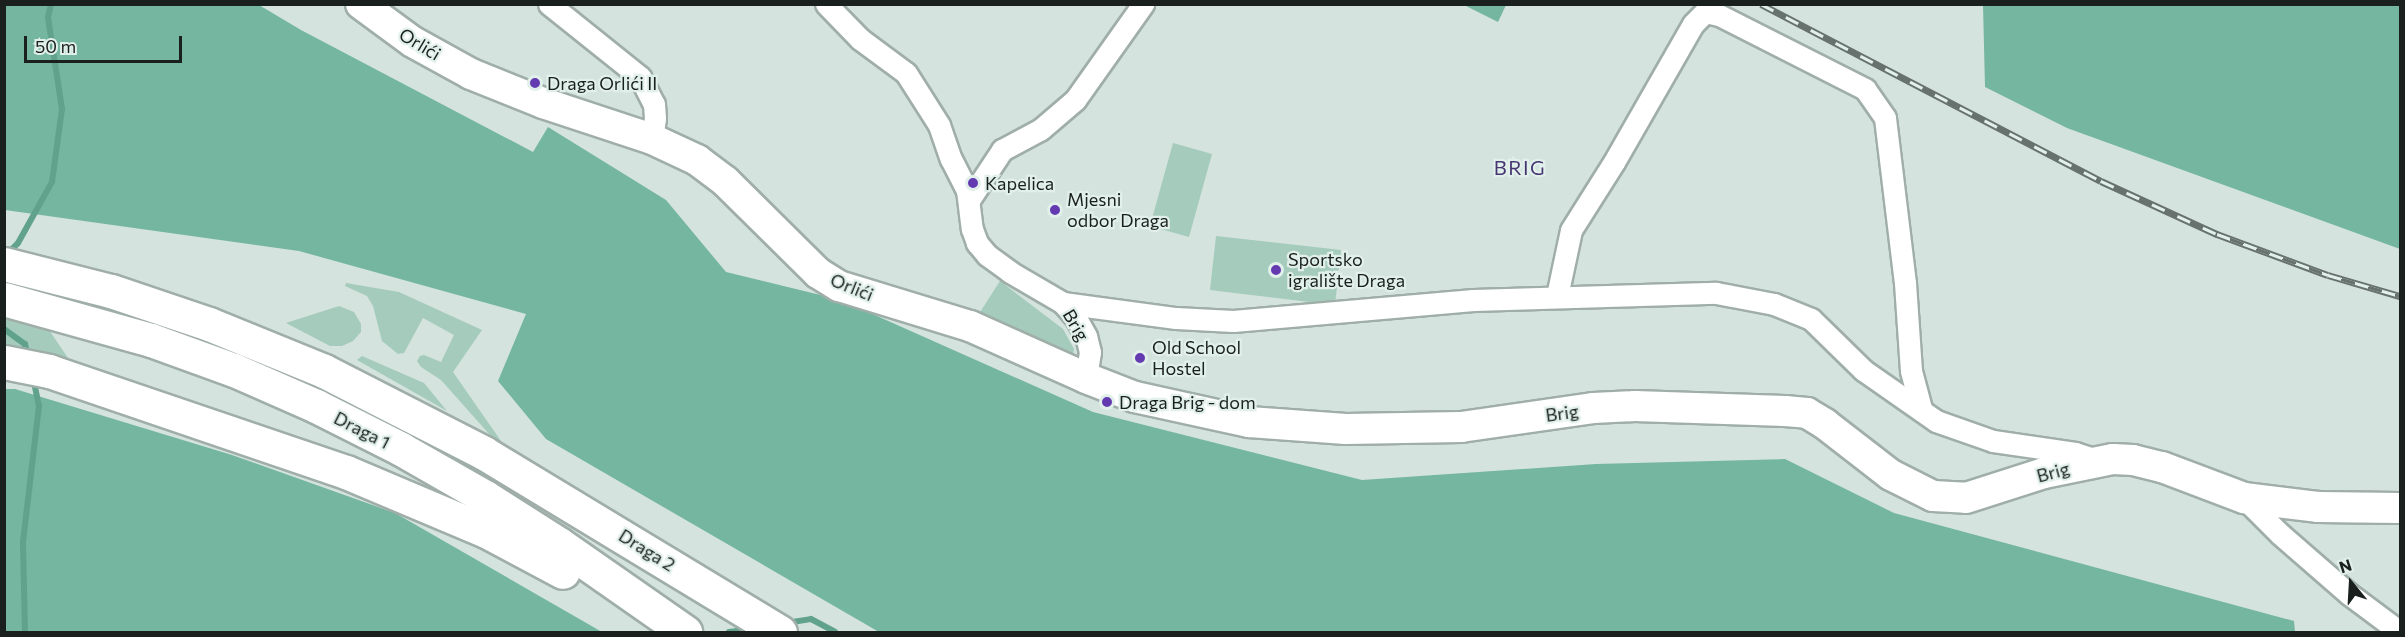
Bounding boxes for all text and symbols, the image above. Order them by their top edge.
street label: Orlići [395,23,445,65]
scale bar [27,24,184,62]
text: 50 m [35,35,76,57]
place label: Draga Orlići II [547,72,657,94]
marker: Draga Orlići II [528,76,542,90]
district label: BRIG [1494,155,1546,179]
place label: Kapelica [985,172,1054,194]
marker: Kapelica [966,176,980,190]
place label: Mjesni odbor Draga [1067,189,1169,232]
marker: Mjesni odbor Draga [1048,203,1062,217]
place label: Sportsko igralište Draga [1288,249,1405,292]
marker: Sportsko igralište Draga [1269,263,1283,277]
street label: Orlići [827,269,877,305]
street label: Brig [1058,305,1094,345]
place label: Old School Hostel [1152,337,1241,380]
marker: Old School Hostel [1133,351,1147,365]
place label: Draga Brig - dom [1119,391,1256,413]
marker: Draga Brig - dom [1100,395,1114,409]
street label: Brig [1544,400,1580,426]
street label: Draga 1 [330,407,394,453]
street label: Brig [2034,457,2072,487]
street label: Draga 2 [615,524,679,576]
north arrow [2321,553,2381,613]
text: N [2337,555,2354,576]

